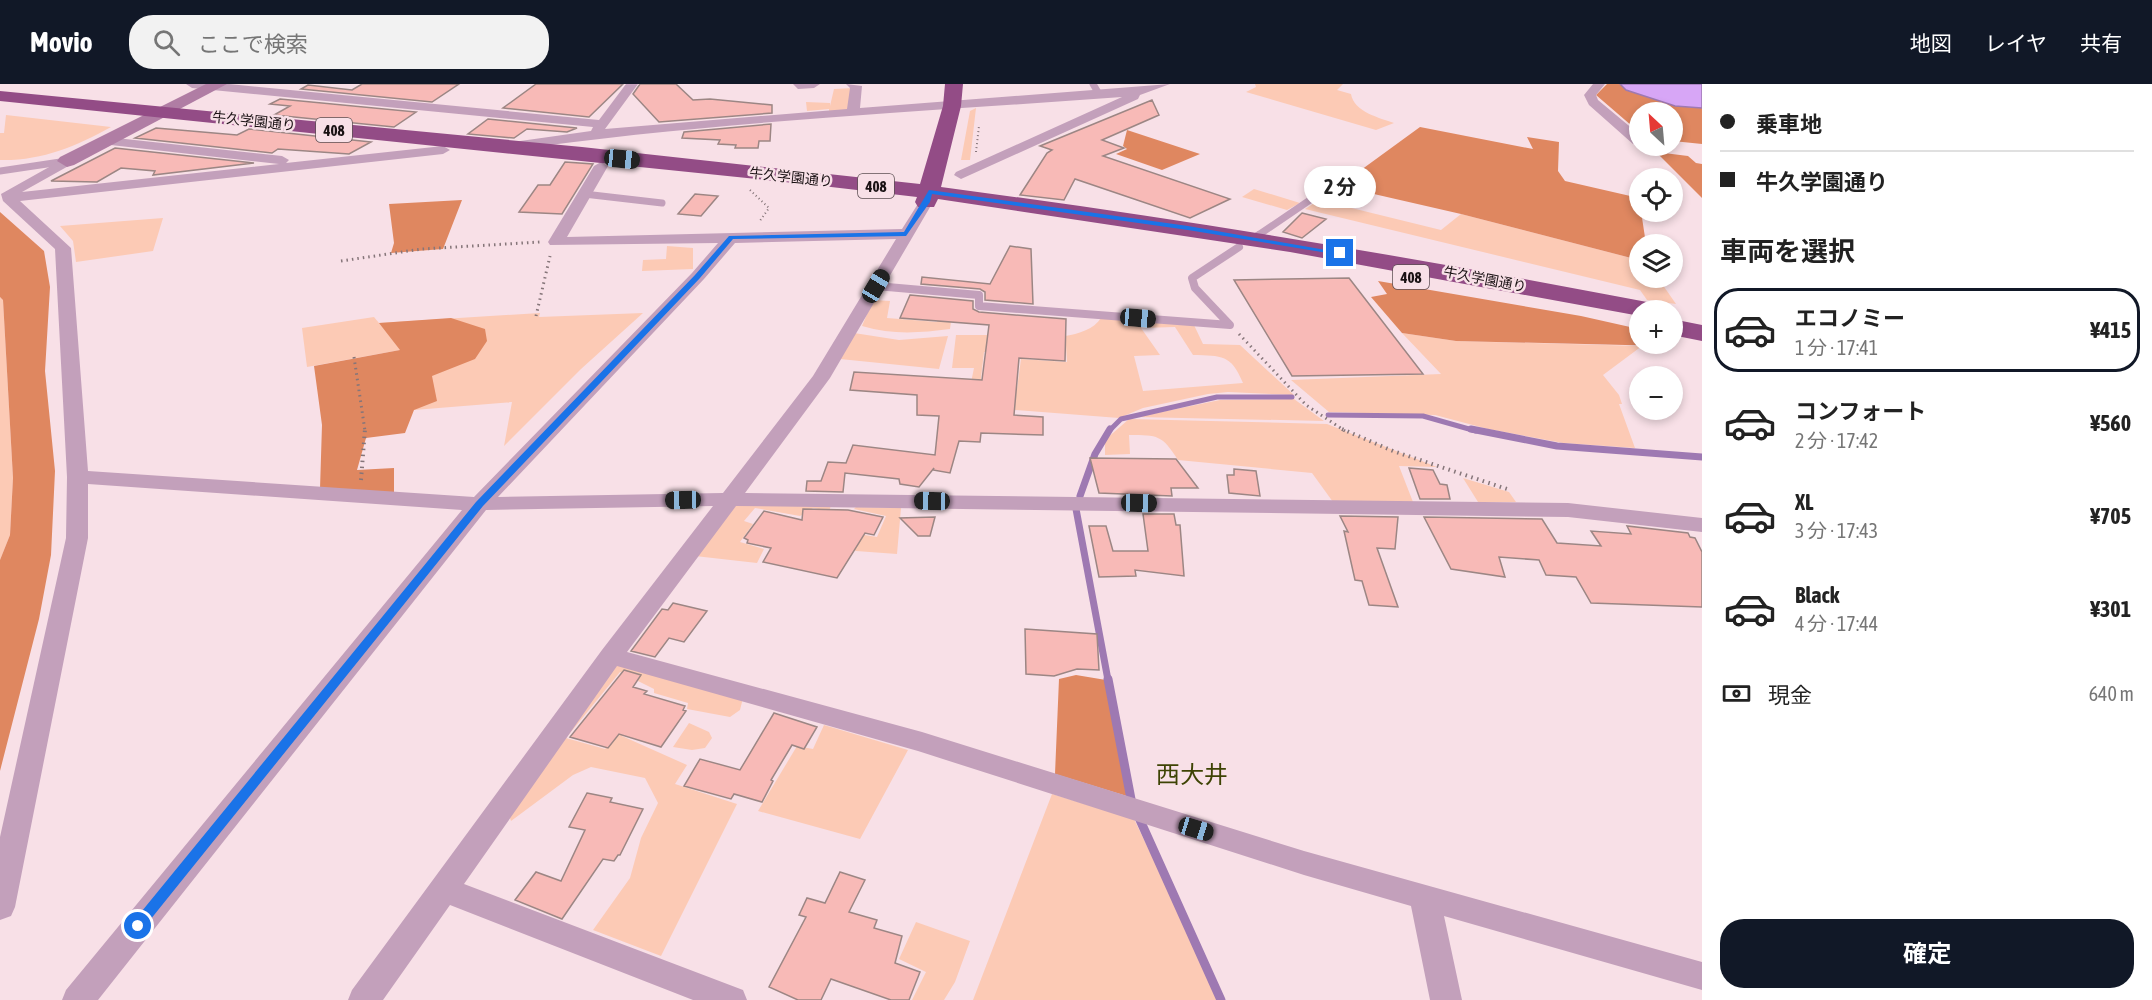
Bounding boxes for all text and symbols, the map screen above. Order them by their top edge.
search box [129,15,549,69]
text: Movio [30,26,93,58]
icon: search [150,26,183,59]
text: ここで検索 [198,31,308,57]
text: 地図 [1910,31,1952,55]
text: レイヤ [1985,31,2047,55]
text: 共有 [2080,31,2122,55]
north arrow [1629,102,1683,156]
map controls [1629,102,1683,420]
street label: 牛久学園通り [211,109,297,133]
text: 乗車地 [1756,111,1822,137]
road number: 408 [316,118,352,142]
car [603,148,641,170]
street label: 牛久学園通り [748,165,834,189]
callout: 2 分 [1304,166,1376,208]
button: locate [1629,168,1683,222]
text: 牛久学園通り [1756,169,1888,195]
road number: 408 [858,174,894,198]
text: 2 分 [1324,175,1356,198]
button: layers [1629,234,1683,288]
text: 車両を選択 [1720,236,1855,267]
route end [1326,239,1353,266]
street label: 牛久学園通り [1442,263,1528,295]
road number: 408 [1393,265,1429,289]
car [859,266,893,306]
button: + [1629,300,1683,354]
icon: car [1723,303,1777,357]
text: エコノミー [1795,305,1905,331]
car [1119,307,1157,329]
text: ¥415 [2090,317,2131,343]
text: 1 分 · 17:41 [1795,336,1878,359]
button: − [1629,366,1683,420]
icon: car [1723,396,1777,450]
text: コンフォート [1795,398,1926,424]
text: ¥560 [2090,410,2131,436]
text: 2 分 · 17:42 [1795,429,1878,452]
icon: car [1723,489,1777,543]
text: XL [1795,489,1813,515]
car [665,491,701,509]
car [914,492,950,510]
car [1121,494,1157,512]
text: ¥705 [2090,503,2131,529]
text: 3 分 · 17:43 [1795,519,1878,542]
icon: car [1723,582,1777,636]
text: Black [1795,582,1839,608]
text: ¥301 [2090,596,2131,622]
text: 4 分 · 17:44 [1795,612,1878,635]
icon: cash [1720,677,1753,710]
text: 現金 [1768,682,1812,708]
text: 640 m [2089,682,2134,705]
district label: 西大井 [1156,761,1228,788]
car [1176,815,1216,843]
route start [124,912,151,939]
button: 確定 [1720,919,2134,988]

